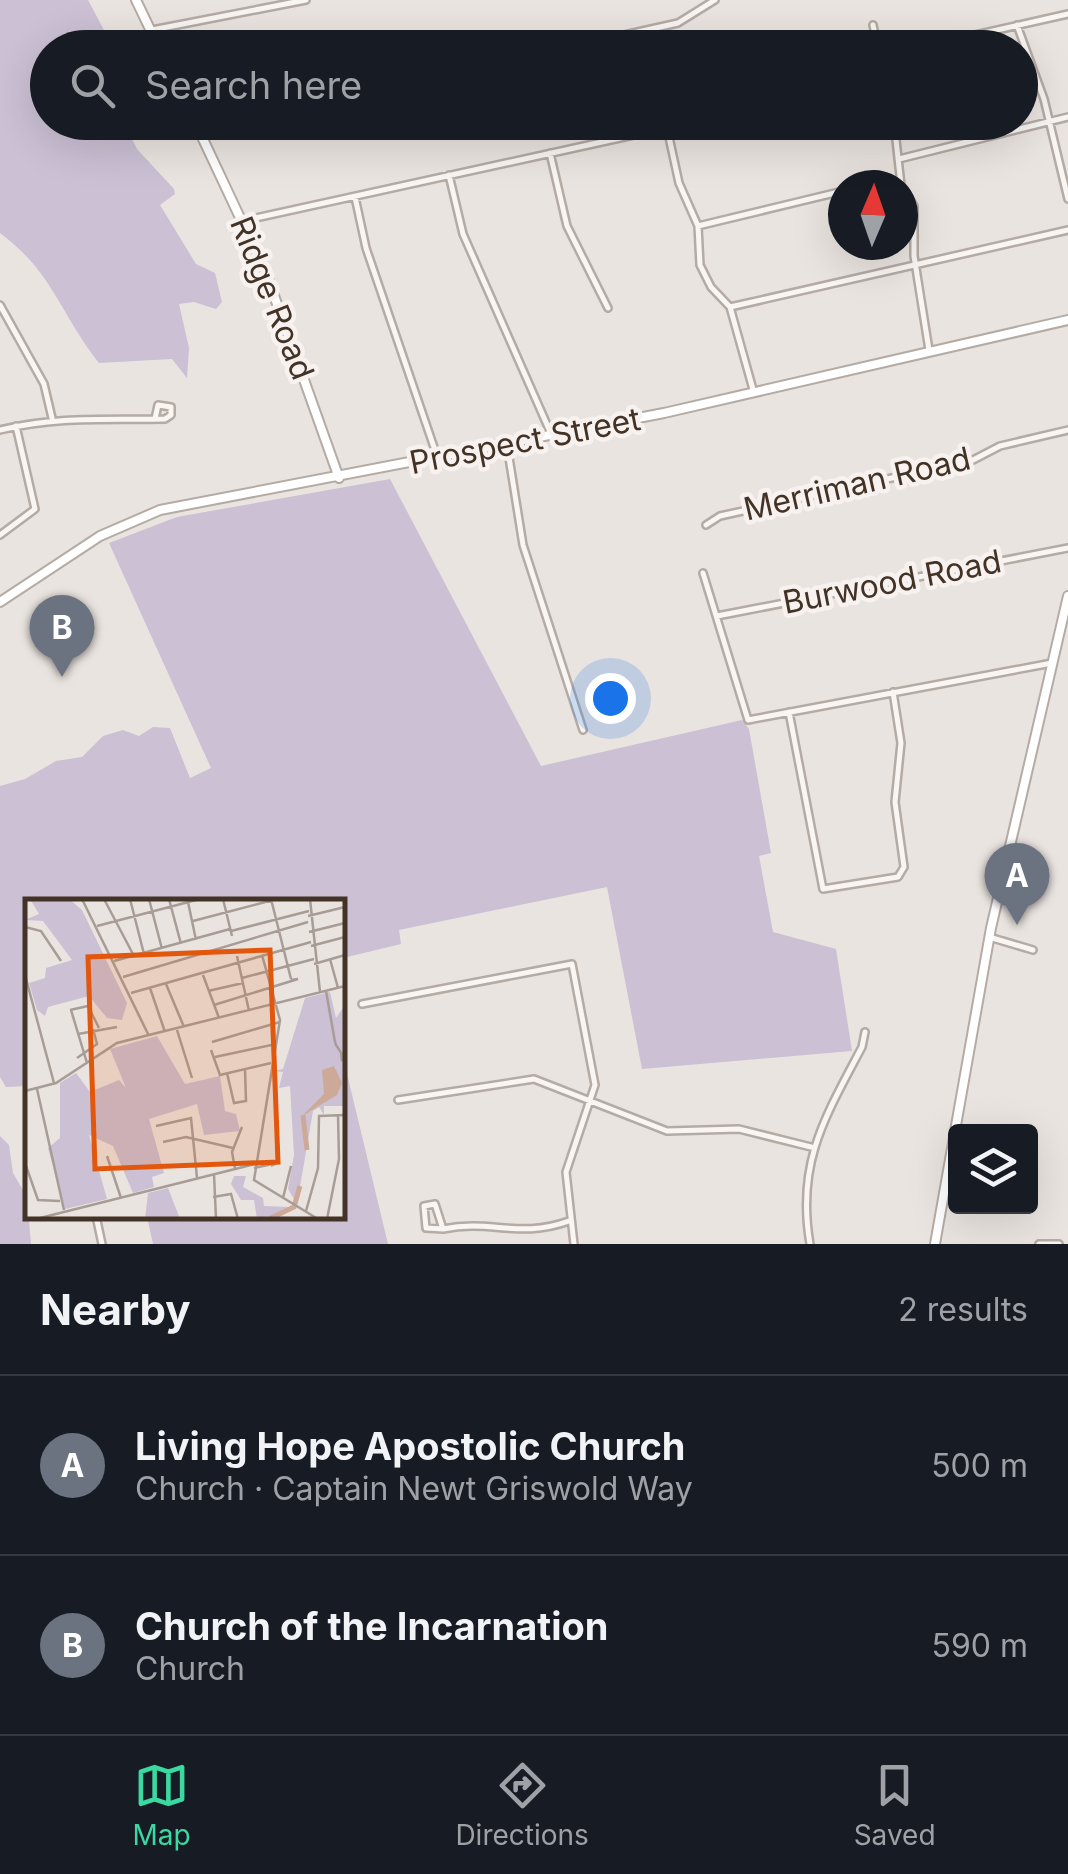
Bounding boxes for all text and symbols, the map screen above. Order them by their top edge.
search box [30,30,1038,140]
icon: search [65,58,120,113]
text: Search here [145,62,362,108]
north arrow [828,170,918,260]
street label: Ridge Road [222,211,323,385]
street label: Prospect Street [406,399,644,482]
street label: Merriman Road [740,438,974,529]
street label: Burwood Road [779,541,1005,622]
pin: B [30,594,94,677]
your location [585,673,636,724]
pin: A [984,842,1050,925]
inset map [25,899,345,1219]
map controls [948,1124,1038,1214]
button: layers [948,1124,1038,1214]
text: Nearby [40,1284,191,1335]
text: 2 results [898,1290,1028,1329]
text: Living Hope Apostolic Church [135,1423,686,1469]
text: A [61,1446,84,1485]
text: 500 m [931,1446,1028,1485]
text: Church · Captain Newt Griswold Way [135,1469,693,1508]
text: Church of the Incarnation [135,1603,608,1649]
text: B [62,1626,83,1665]
text: 590 m [931,1626,1028,1665]
text: Church [135,1649,245,1688]
tab: Map [132,1758,191,1852]
tab: Directions [455,1758,589,1852]
tab: Saved [854,1758,936,1852]

